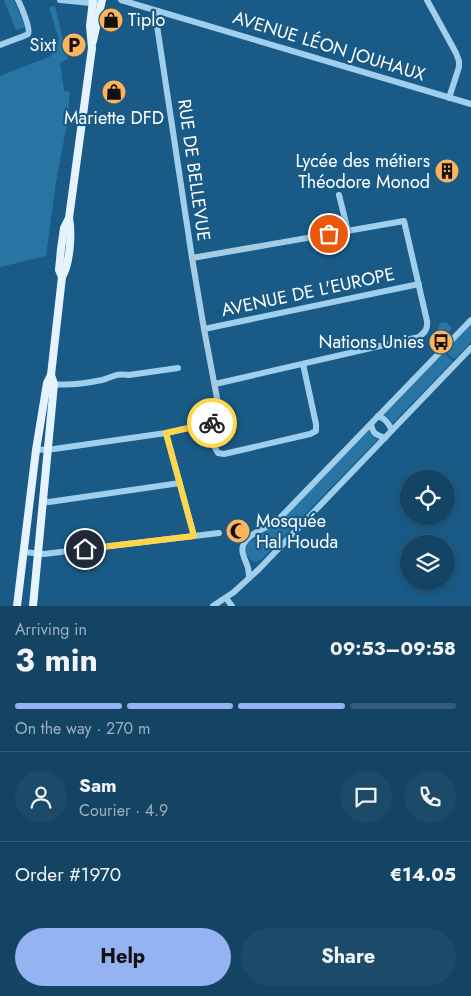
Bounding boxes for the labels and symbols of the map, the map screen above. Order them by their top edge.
street label: AVENUE LÉON JOUHAUX [230,4,428,88]
shop icon: Tiplo [98,7,124,33]
place label: Tiplo [128,7,165,33]
place label: Sixt [30,32,57,58]
parking icon: Sixt [61,32,87,58]
shop icon: Mariette DFD [101,79,127,105]
street label: RUE DE BELLEVUE [171,97,217,243]
place label: Mariette DFD [64,105,164,131]
place label: Lycée des métiers Théodore Monod [295,148,430,195]
building icon: Lycée des métiers Théodore Monod [434,158,460,184]
pin [308,213,350,255]
street label: AVENUE DE L'EUROPE [219,261,397,323]
place label: Nations Unies [319,329,424,355]
bus stop icon: Nations Unies [428,329,454,355]
courier [187,398,237,448]
place label: Mosquée Hal Houda [256,508,338,555]
mosque icon: Mosquée Hal Houda [225,518,251,544]
pin [64,528,106,570]

